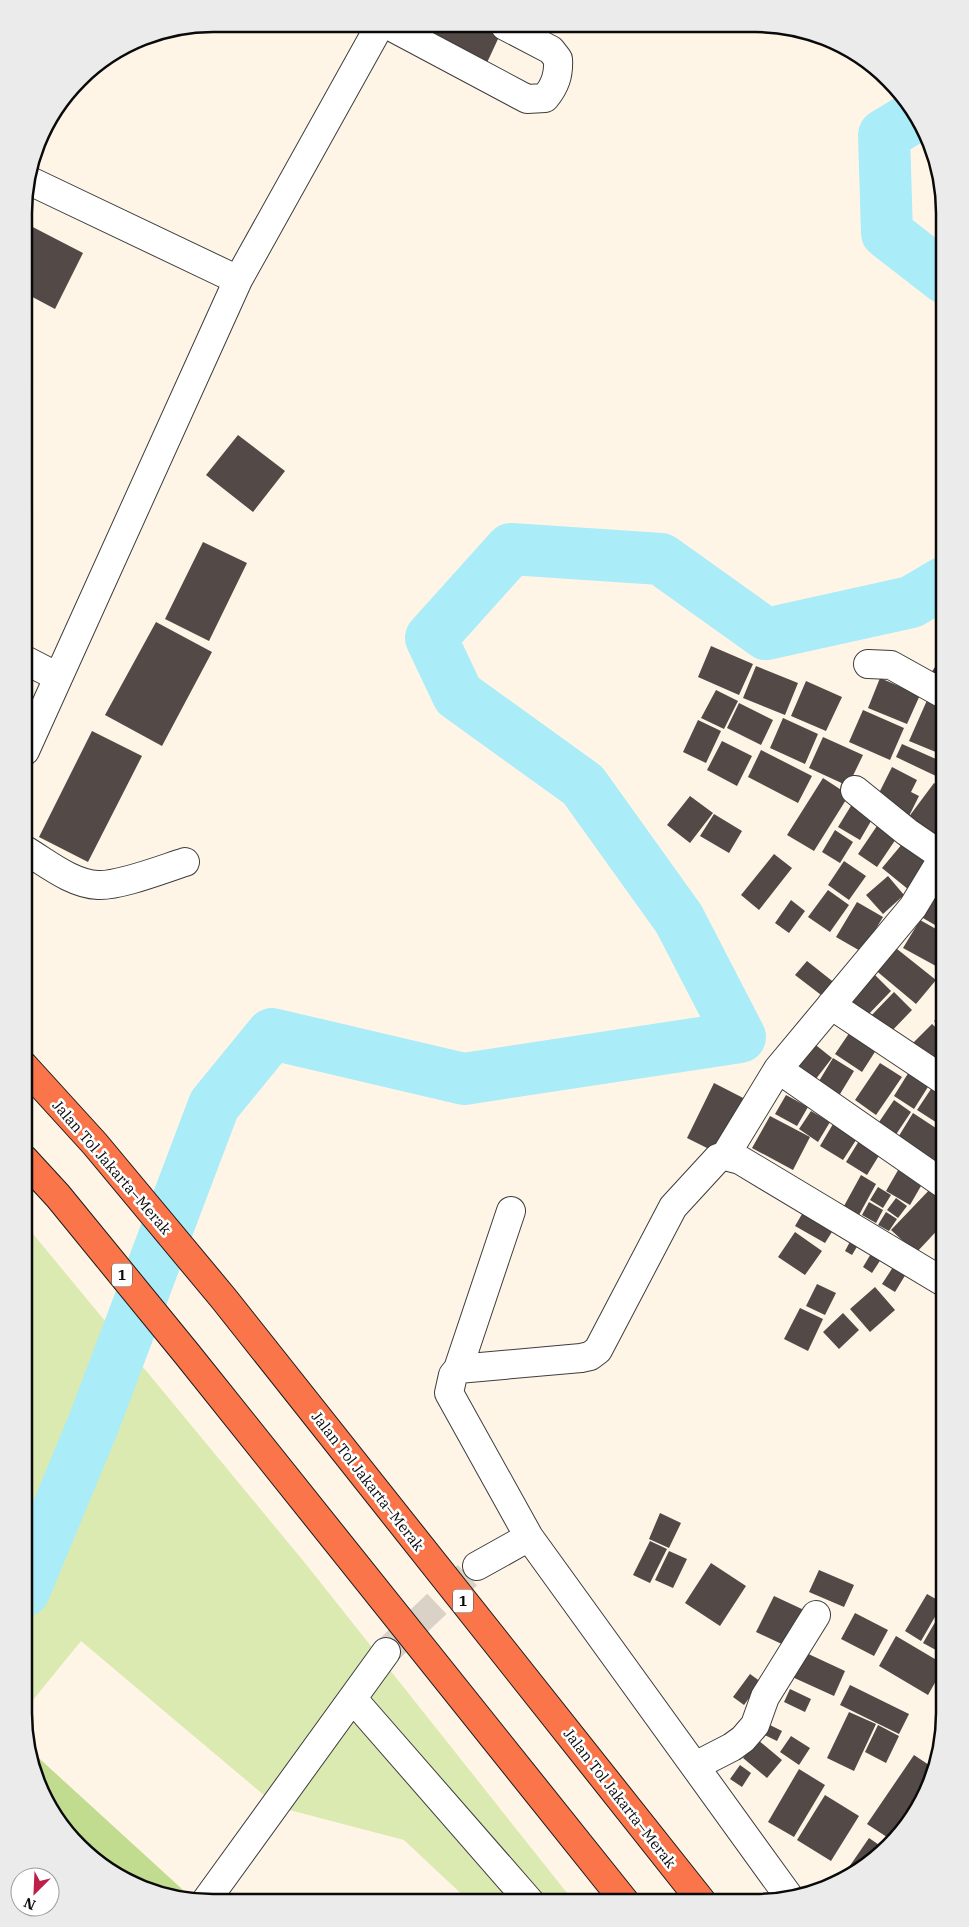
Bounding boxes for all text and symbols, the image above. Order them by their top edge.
street label: Jalan Tol Jakarta–Merak [48,1096,176,1238]
road number: 1 [112,1264,132,1286]
street label: Jalan Tol Jakarta–Merak [308,1407,429,1555]
road number: 1 [453,1590,473,1612]
street label: Jalan Tol Jakarta–Merak [560,1724,681,1872]
north arrow [10,1867,60,1917]
text: N [21,1893,38,1914]

